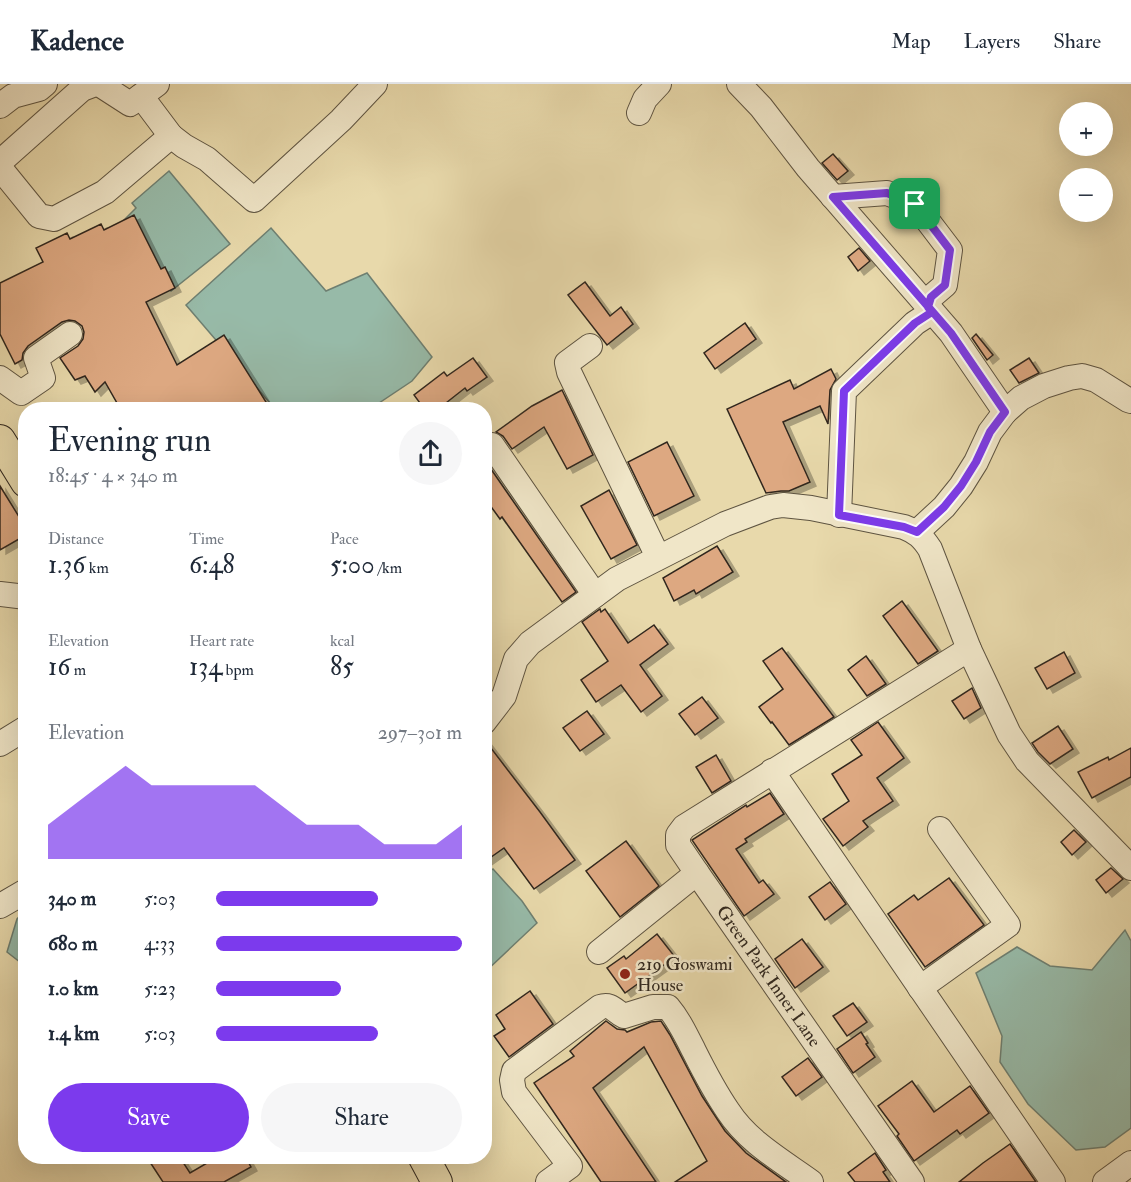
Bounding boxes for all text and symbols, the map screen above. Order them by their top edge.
text: Kadence [30,24,124,59]
text: Map [891,28,931,55]
text: Layers [964,28,1020,55]
text: Share [1053,28,1101,55]
map controls [1059,102,1113,222]
button: + [1059,102,1113,156]
button: − [1059,168,1113,222]
pin [889,178,940,229]
icon: arrive [898,187,931,220]
text: Evening run [48,420,211,461]
button: share [399,422,462,485]
text: 18:45 · 4 × 340 m [48,463,178,488]
text: Distance [48,529,104,549]
text: Time [189,529,224,549]
text: Pace [330,529,359,549]
text: 1.36 [48,549,85,581]
text: 6:48 [189,549,235,581]
text: 5:00 [330,549,375,581]
text: km [85,558,109,578]
text: /km [375,558,402,578]
text: Elevation [48,631,109,651]
text: Heart rate [189,631,254,651]
text: kcal [330,631,355,651]
text: 16 [48,651,70,683]
text: 134 [189,651,222,683]
text: 85 [330,651,354,683]
text: m [70,660,86,680]
text: bpm [222,660,254,680]
text: Elevation [48,720,124,745]
text: 297–301 m [378,720,462,745]
text: 340 m [48,886,96,911]
text: 5:03 [144,886,176,911]
street label: Green Park Inner Lane [711,901,826,1052]
text: 680 m [48,931,97,956]
text: 4:33 [144,931,175,956]
place label: 219 Goswami House [637,953,733,997]
marker: 219 Goswami House [618,967,632,981]
text: 1.0 km [48,976,99,1001]
text: 5:23 [144,976,176,1001]
text: 1.4 km [48,1021,99,1046]
text: 5:03 [144,1021,176,1046]
button: Save [48,1083,249,1152]
button: Share [261,1083,462,1152]

